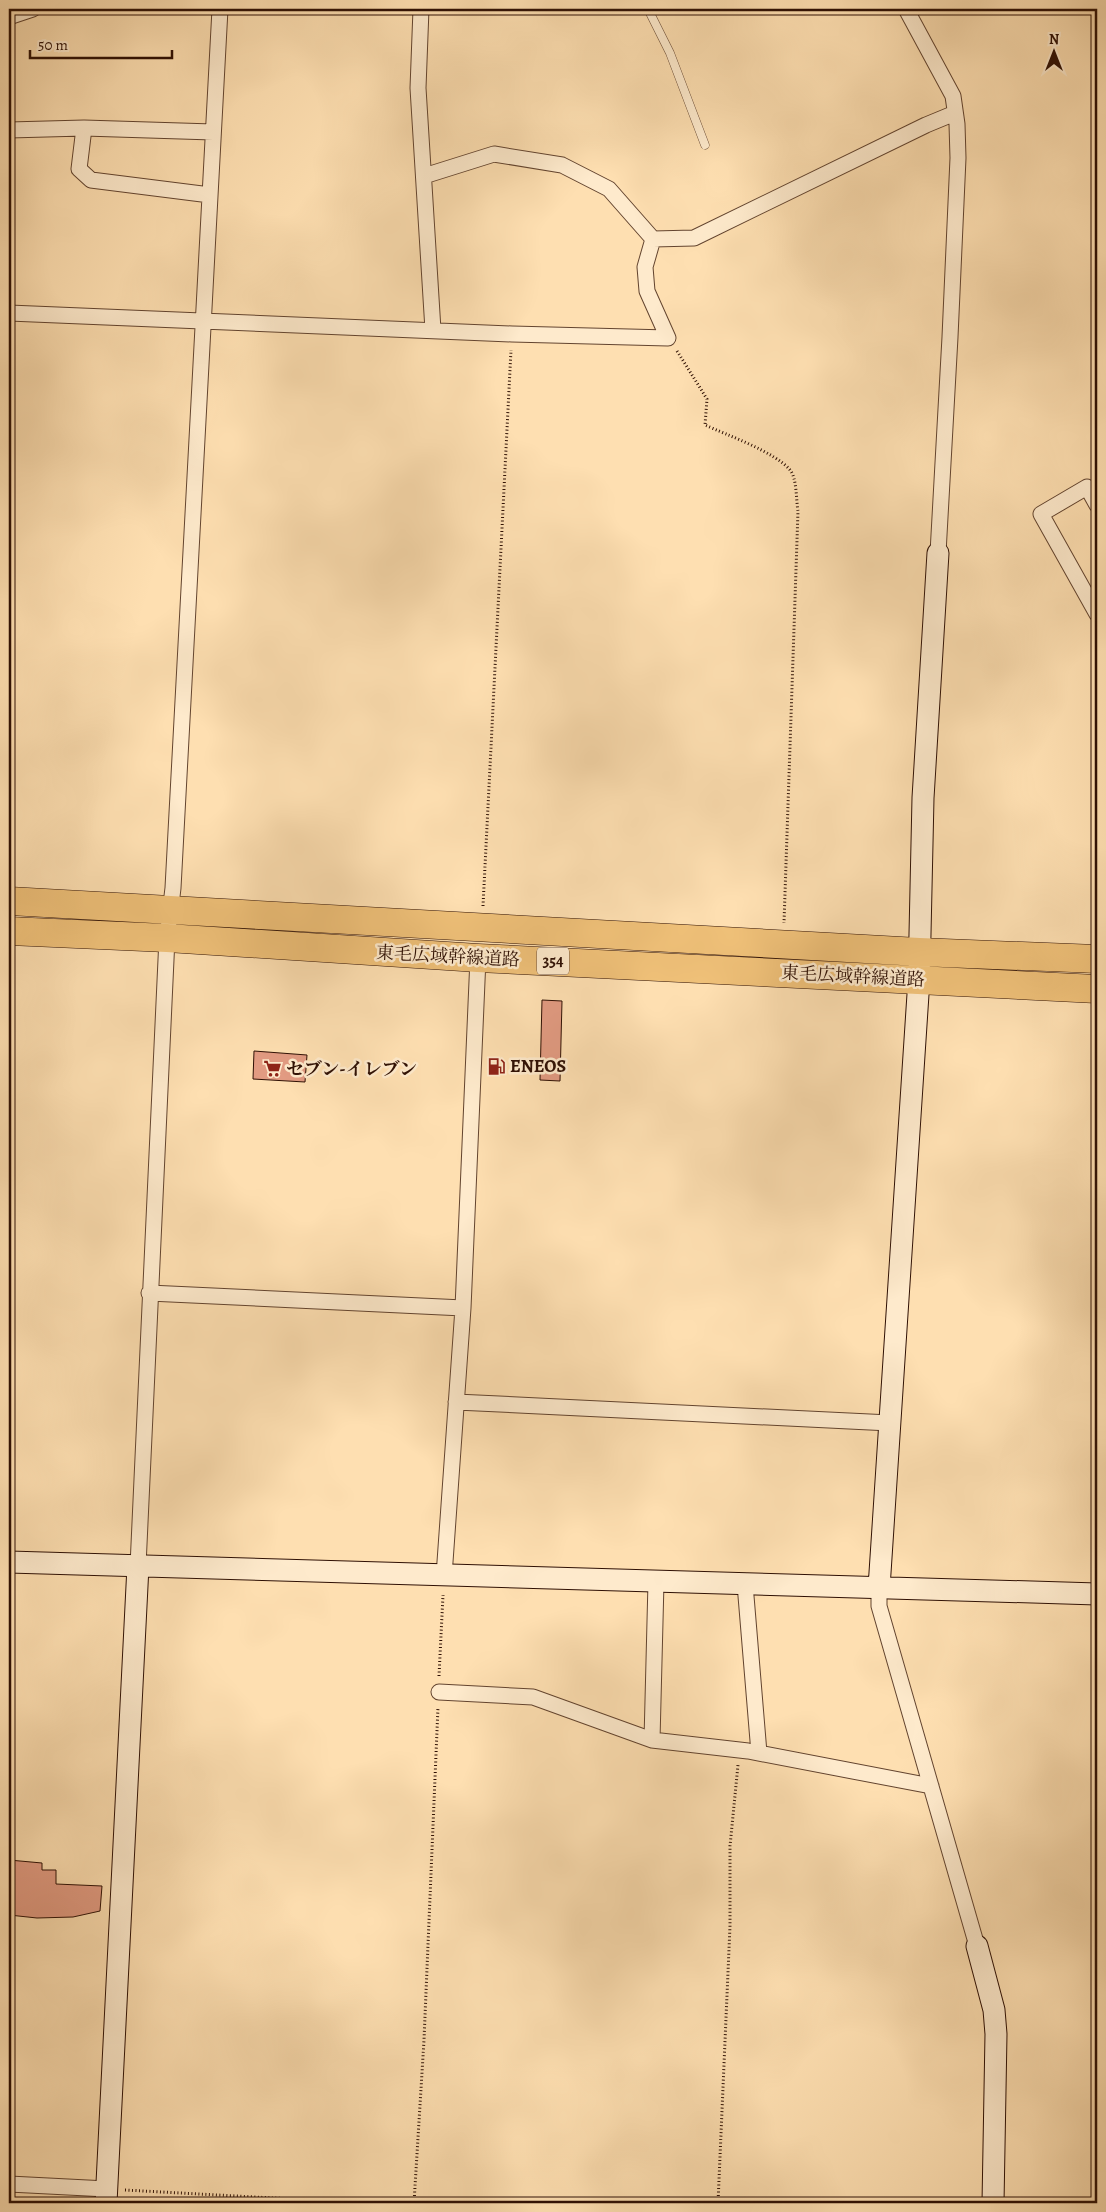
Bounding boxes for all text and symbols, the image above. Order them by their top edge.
scale bar [30,28,172,60]
north arrow [1028,28,1078,78]
text: N [1049,30,1059,49]
text: 50 m [38,35,68,55]
street label: 東毛広域幹線道路 [375,940,521,972]
road number: 354 [537,948,569,974]
street label: 東毛広域幹線道路 [780,960,926,992]
place label: ENEOS [510,1054,566,1078]
fuel station icon: ENEOS [486,1056,506,1076]
place label: セブン-イレブン [286,1057,417,1081]
supermarket icon: セブン-イレブン [262,1059,282,1079]

